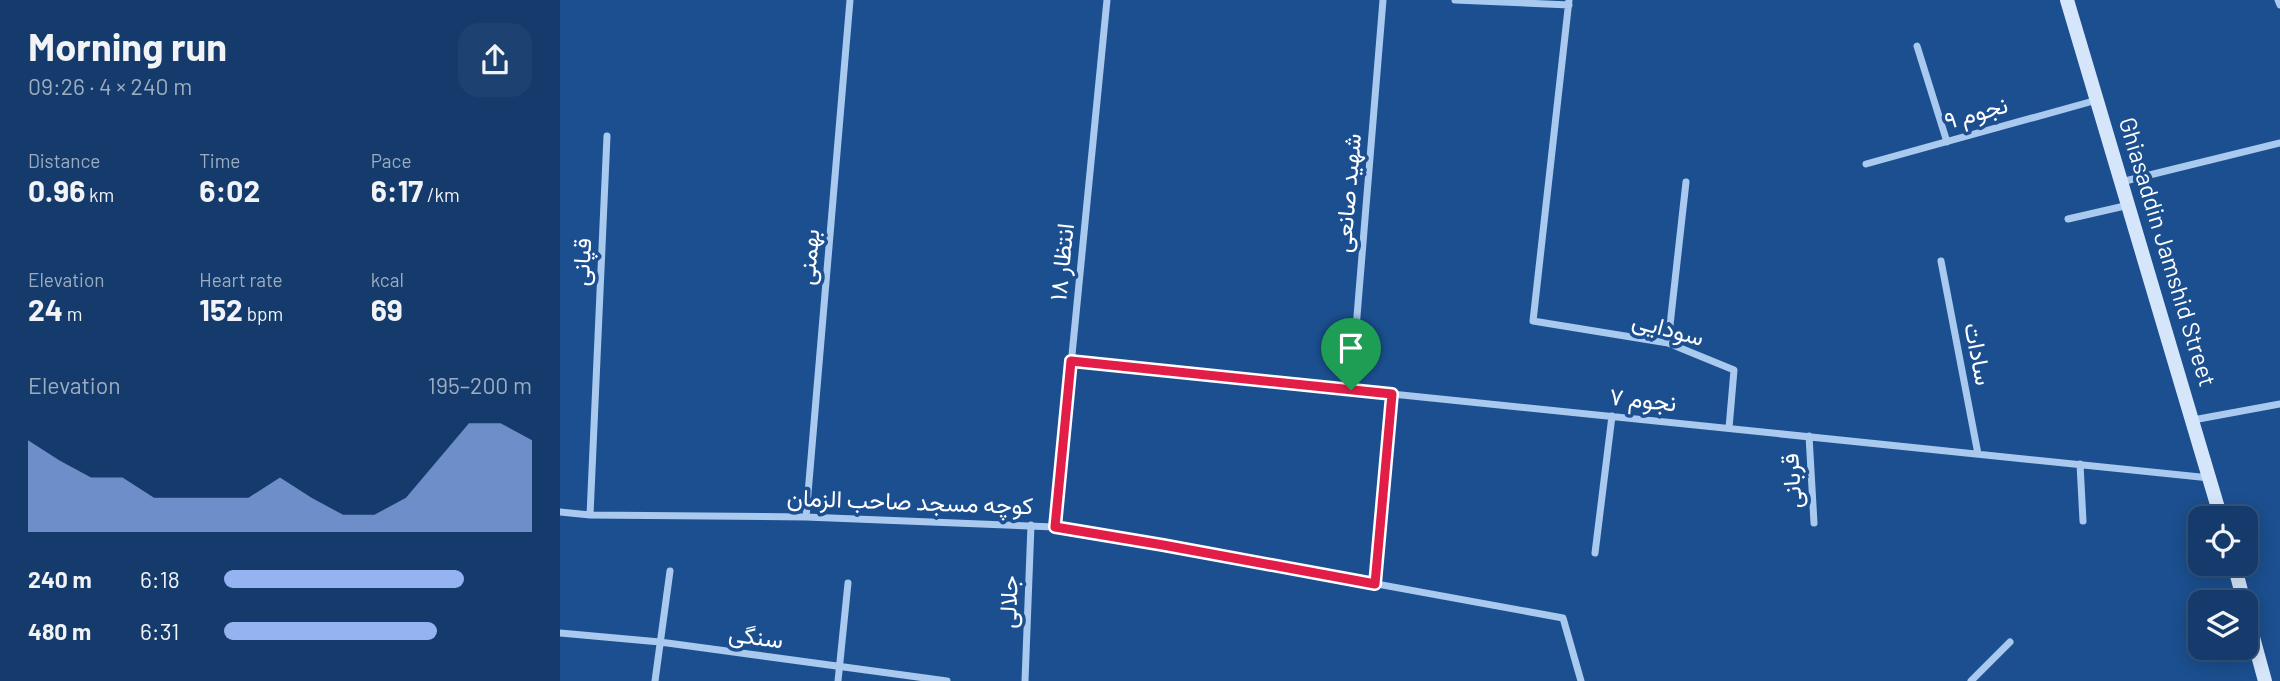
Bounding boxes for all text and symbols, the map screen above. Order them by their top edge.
text: Morning run [28,23,227,69]
button: share [458,23,532,97]
text: 09:26 · 4 × 240 m [28,72,192,100]
street label: نجوم ۹ [1941,89,2011,137]
street label: Ghiasaddin Jamshid Street [2114,113,2223,390]
street label: شهید صانعی [1327,132,1368,254]
text: Distance [28,149,100,172]
text: Time [199,149,240,172]
text: Pace [371,149,412,172]
text: 0.96 [28,172,85,208]
text: 6:02 [199,172,260,208]
text: 6:17 [371,172,423,208]
text: km [85,183,114,206]
text: /km [423,183,460,206]
street label: انتظار ۱۸ [1042,222,1081,302]
street label: بهمنی [791,227,826,286]
street label: قپانی [565,237,599,287]
text: Elevation [28,268,105,291]
text: Heart rate [199,268,283,291]
text: kcal [371,268,404,291]
text: 24 [28,291,63,327]
text: 152 [199,291,243,327]
text: 69 [371,291,403,327]
text: m [63,302,82,325]
text: bpm [243,302,283,325]
street label: سودایی [1629,304,1707,353]
pin [1321,318,1381,390]
street label: سادات [1959,320,2000,388]
icon: arrive [1332,329,1370,367]
text: Elevation [28,371,121,399]
text: 195–200 m [428,371,532,399]
street label: نجوم ۷ [1608,381,1678,419]
street label: قربانی [1774,452,1809,510]
street label: کوچه مسجد صاحب الزمان [786,482,1034,522]
map controls [2188,506,2258,660]
button: locate [2188,506,2258,576]
text: 240 m [28,565,92,593]
text: 6:18 [140,565,180,593]
street label: جلالی [992,575,1024,629]
button: layers [2188,590,2258,660]
text: 480 m [28,617,91,645]
text: 6:31 [140,617,179,645]
street label: سنگی [727,617,785,655]

